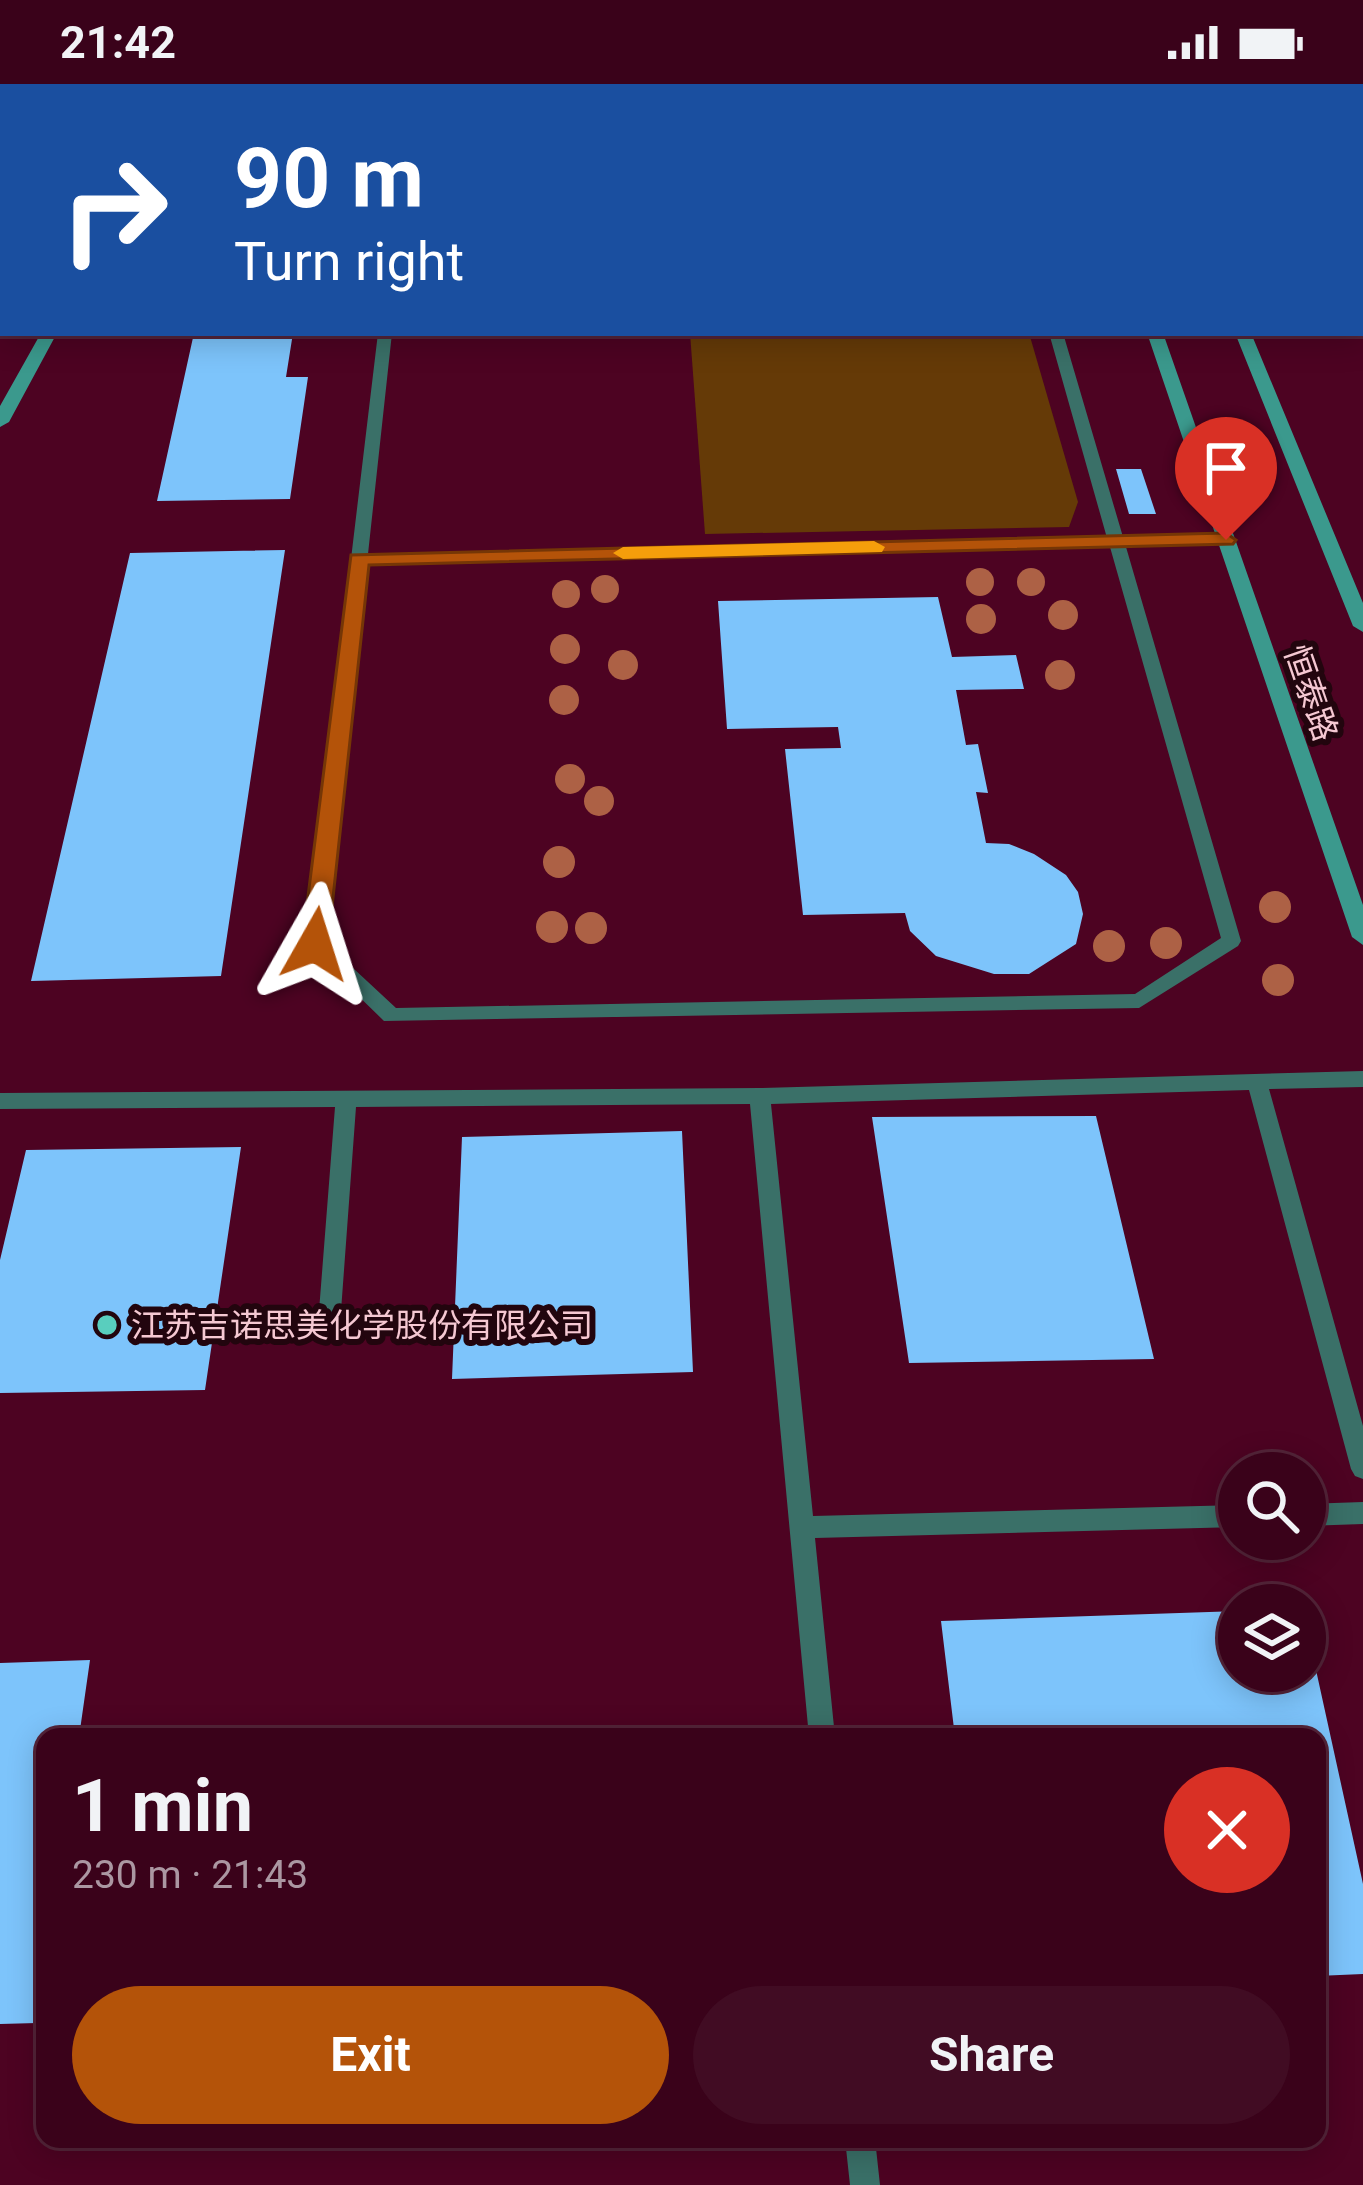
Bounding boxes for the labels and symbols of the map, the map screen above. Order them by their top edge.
pin [1175,417,1277,540]
street label: 恒泰路 [1276,640,1346,746]
position arrow [252,881,378,1007]
place label: 江苏吉诺思美化学股份有限公司 [131,1306,593,1345]
marker: 江苏吉诺思美化学股份有限公司 [94,1312,120,1338]

